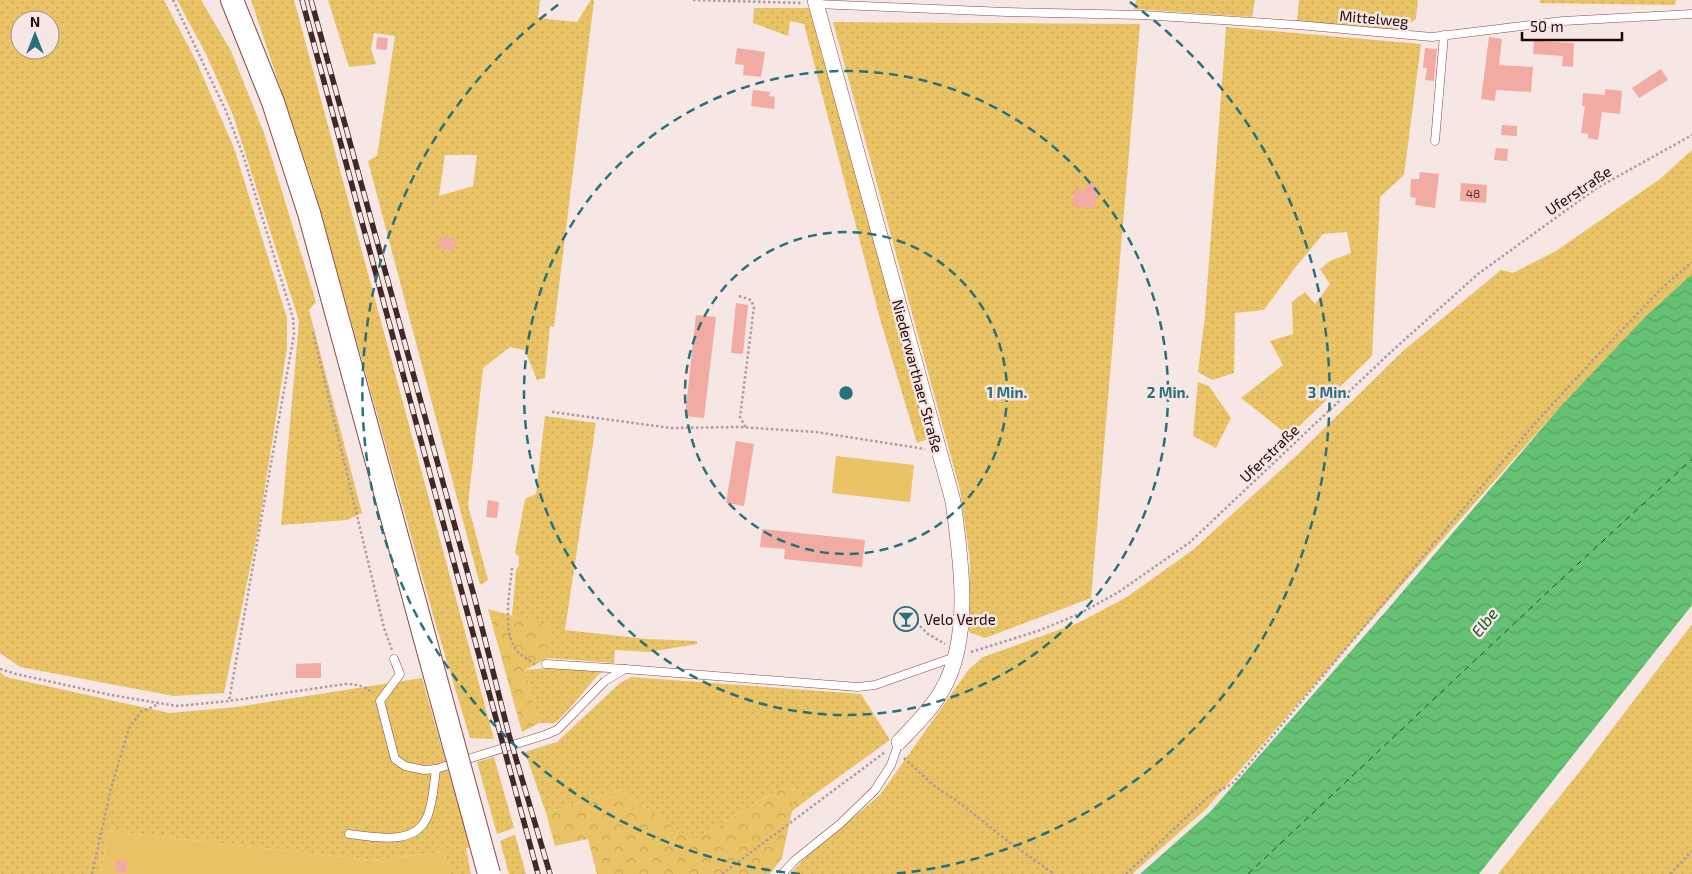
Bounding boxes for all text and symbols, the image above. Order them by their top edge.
street label: Mittelweg [1339,6,1410,30]
north arrow [10,10,60,60]
scale bar [1522,10,1622,42]
text: N [30,13,40,30]
text: 50 m [1530,17,1564,35]
street label: Uferstraße [1542,161,1614,219]
house number: 48 [1466,186,1480,200]
street label: Niederwarthaer Straße [889,297,947,455]
text: 1 Min. [987,383,1027,401]
text: 2 Min. [1147,383,1189,401]
text: 3 Min. [1308,383,1350,401]
centre of rings [837,384,855,402]
street label: Uferstraße [1236,420,1302,486]
water label: Elbe [1467,603,1501,640]
bar icon: Velo Verde [893,606,919,632]
place label: Velo Verde [924,610,996,628]

